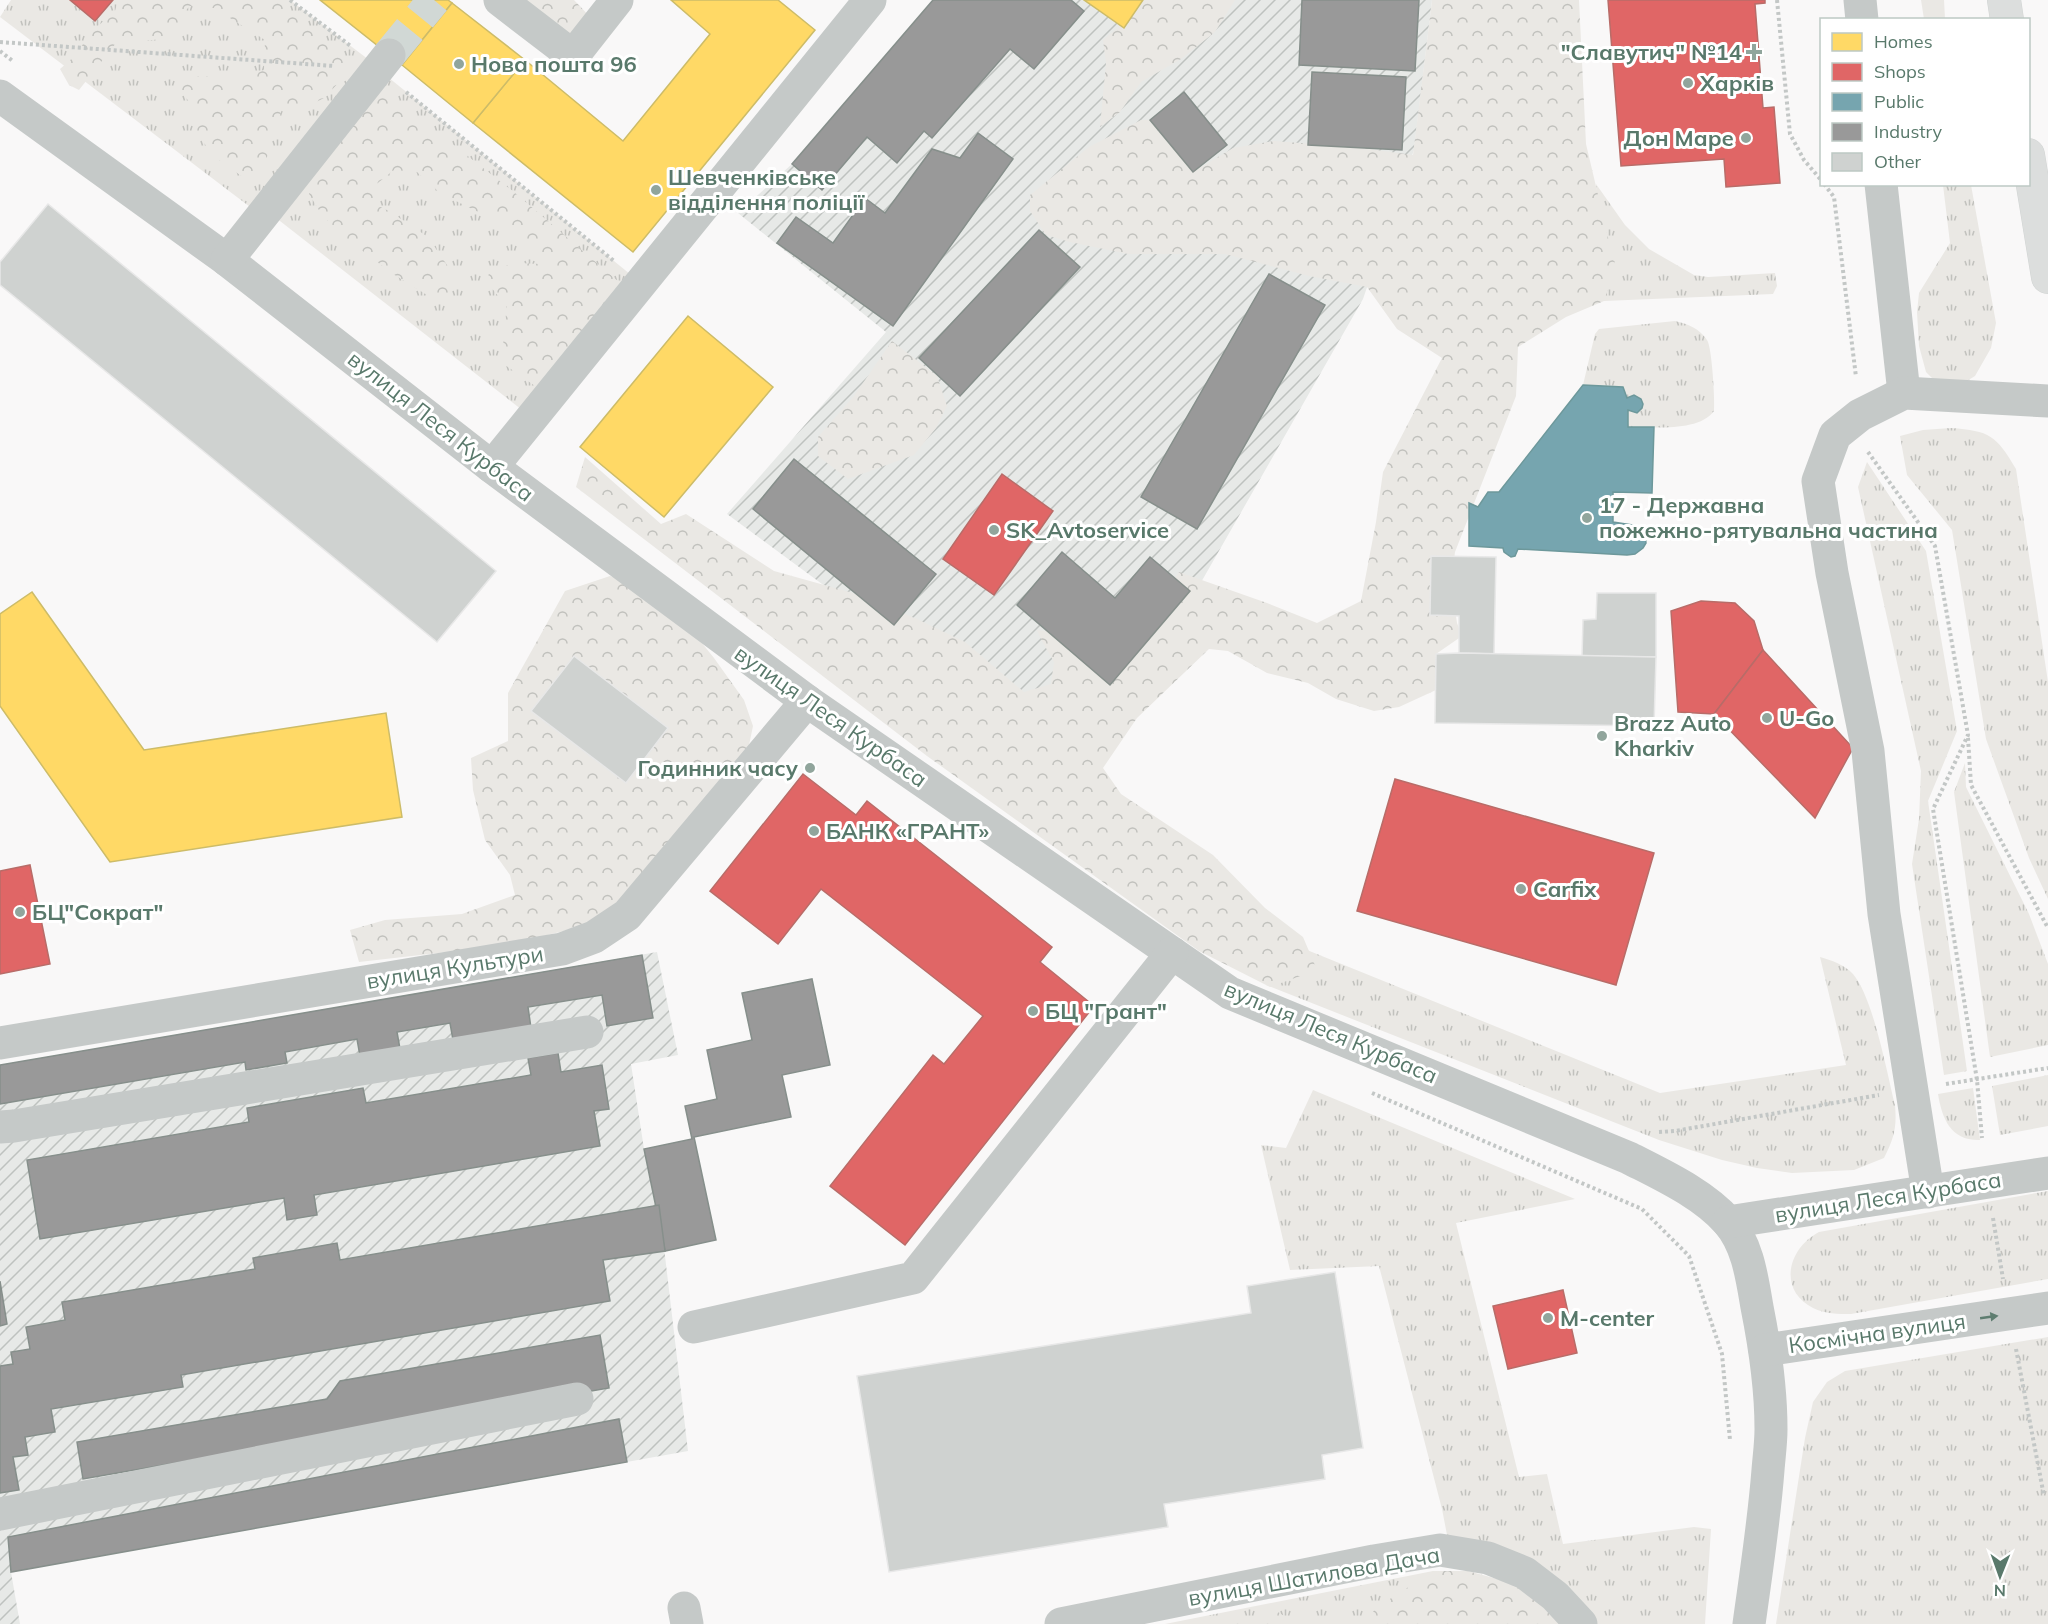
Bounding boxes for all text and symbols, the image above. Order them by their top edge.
legend [1820,18,2030,186]
text: Homes [1874,30,1933,53]
place label: "Славутич" №14 [1561,38,1742,66]
marker: "Славутич" №14 [1747,45,1761,59]
place label: Нова пошта 96 [471,50,637,78]
marker: Нова пошта 96 [452,57,466,71]
text: Shops [1874,60,1926,83]
place label: Харків [1699,69,1774,97]
marker: Харків [1681,76,1695,90]
text: Public [1874,90,1924,113]
text: Industry [1874,120,1943,143]
place label: Дон Маре [1624,124,1734,152]
marker: Дон Маре [1739,131,1753,145]
text: Other [1874,150,1922,173]
place label: Шевченківське відділення поліції [668,163,865,216]
marker: Шевченківське відділення поліції [649,183,663,197]
street label: вулиця Леся Курбаса [342,345,540,507]
place label: 17 - Державна пожежно-рятувальна частина [1599,491,1938,544]
marker: 17 - Державна пожежно-рятувальна частина [1580,511,1594,525]
place label: SK_Avtoservice [1006,516,1169,544]
marker: SK_Avtoservice [987,523,1001,537]
street label: вулиця Леся Курбаса [729,639,933,793]
place label: U-Go [1779,704,1834,732]
place label: Brazz Auto Kharkiv [1614,709,1731,762]
marker: U-Go [1760,711,1774,725]
marker: Brazz Auto Kharkiv [1595,729,1609,743]
place label: Годинник часу [638,754,799,782]
marker: Годинник часу [803,761,817,775]
place label: БАНК «ГРАНТ» [826,817,989,845]
marker: БАНК «ГРАНТ» [807,824,821,838]
place label: Carfix [1533,875,1597,903]
marker: Carfix [1514,882,1528,896]
place label: БЦ"Сократ" [32,898,163,926]
marker: БЦ"Сократ" [13,905,27,919]
street label: вулиця Культури [365,939,545,995]
street label: вулиця Леся Курбаса [1220,974,1442,1090]
place label: БЦ "Грант" [1045,997,1167,1025]
marker: БЦ "Грант" [1026,1004,1040,1018]
street label: вулиця Леся Курбаса [1773,1165,2003,1229]
place label: M-center [1560,1304,1655,1332]
street label: Космічна вулиця [1787,1307,1967,1359]
marker: M-center [1541,1311,1555,1325]
one-way arrow [1980,1312,1999,1321]
street label: вулиця Шатилова Дача [1186,1540,1442,1612]
north arrow [1970,1546,2030,1606]
text: N [1994,1581,2006,1601]

